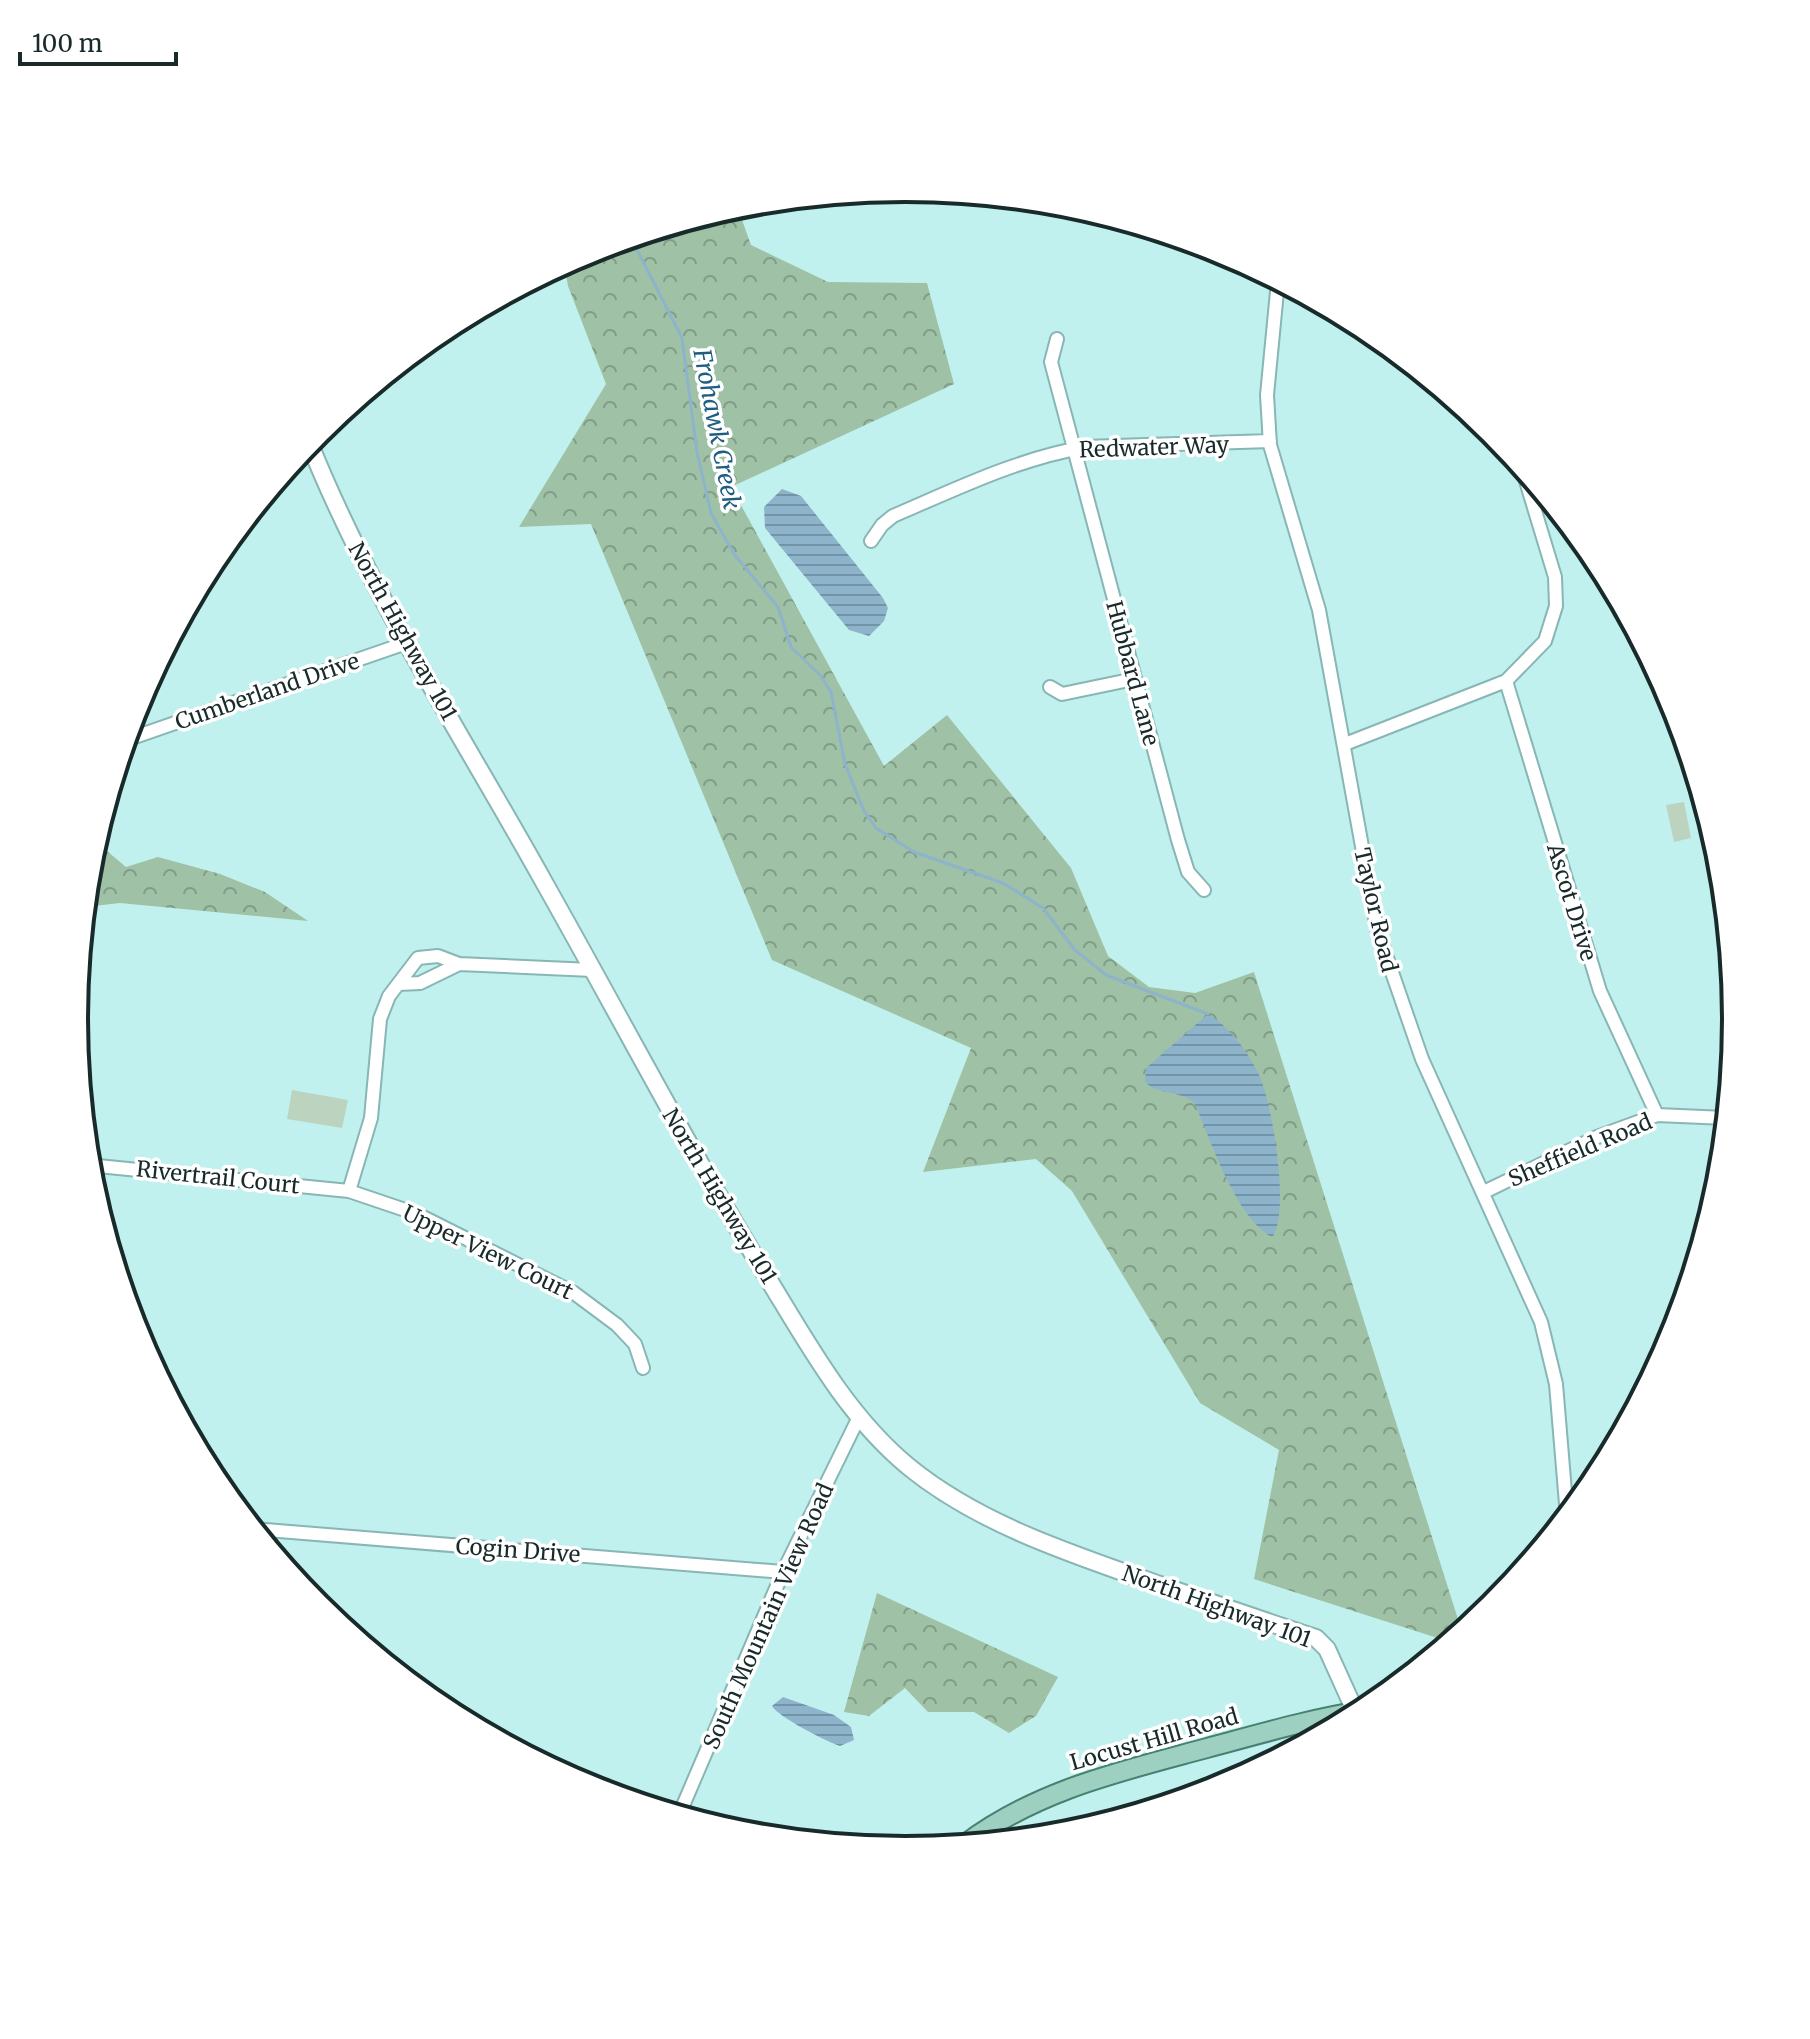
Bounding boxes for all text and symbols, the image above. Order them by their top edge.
scale bar [20,16,176,66]
text: 100 m [32,28,103,59]
water label: Frohawk Creek [686,345,748,512]
street label: Redwater Way [1078,430,1230,464]
street label: North Highway 101 [342,537,464,725]
street label: Hubbard Lane [1100,597,1166,749]
street label: Cumberland Drive [171,646,363,736]
street label: Ascot Drive [1541,839,1603,964]
street label: Taylor Road [1348,845,1404,975]
street label: North Highway 101 [657,1103,783,1289]
street label: Sheffield Road [1504,1107,1656,1193]
street label: Rivertrail Court [135,1154,302,1200]
street label: Upper View Court [398,1199,578,1306]
street label: South Mountain View Road [697,1479,839,1753]
street label: Cogin Drive [455,1532,581,1568]
street label: North Highway 101 [1118,1559,1316,1653]
street label: Locust Hill Road [1067,1702,1241,1776]

